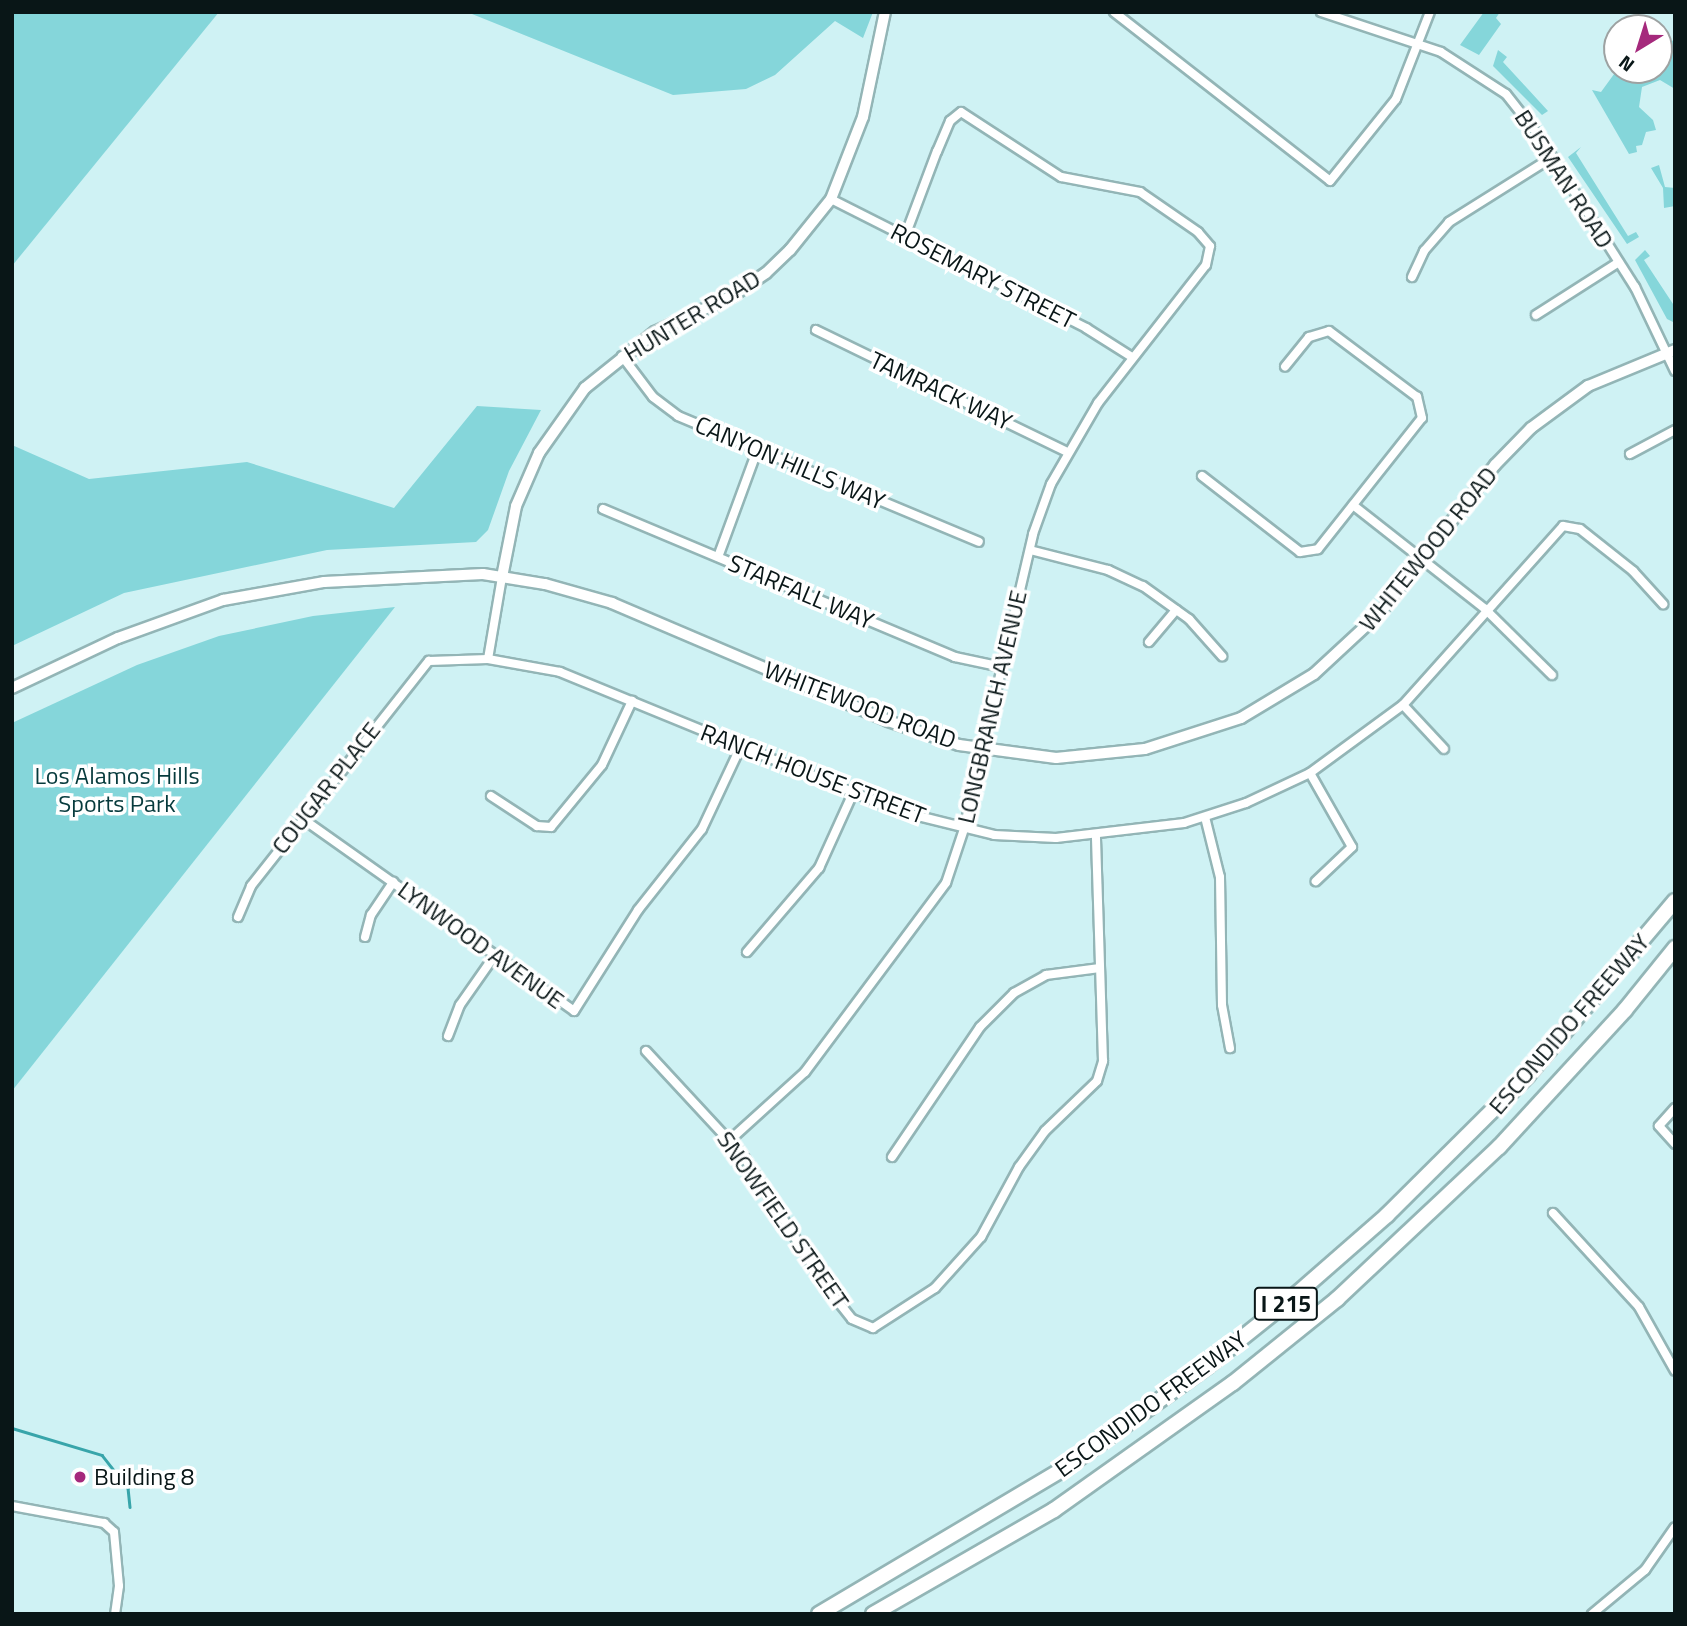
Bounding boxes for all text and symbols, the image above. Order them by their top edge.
north arrow [1603,14,1673,84]
text: N [1612,49,1640,80]
street label: BUSMAN ROAD [1509,104,1619,254]
street label: ROSEMARY STREET [886,217,1080,335]
street label: HUNTER ROAD [619,264,765,368]
street label: TAMRACK WAY [865,346,1017,436]
street label: CANYON HILLS WAY [691,410,889,516]
street label: WHITEWOOD ROAD [1353,461,1503,637]
street label: STARFALL WAY [724,549,878,635]
street label: LONGBRANCH AVENUE [951,588,1033,826]
street label: WHITEWOOD ROAD [760,655,960,755]
street label: COUGAR PLACE [266,716,386,860]
street label: RANCH HOUSE STREET [697,718,929,830]
park label: Los Alamos Hills Sports Park [34,762,200,818]
street label: LYNWOOD AVENUE [392,875,570,1015]
street label: ESCONDIDO FREEWAY [1483,928,1655,1120]
street label: SNOWFIELD STREET [711,1126,855,1314]
road number: I 215 [1253,1284,1319,1324]
street label: ESCONDIDO FREEWAY [1050,1325,1252,1483]
place label: Building 8 [94,1463,194,1491]
marker: Building 8 [72,1469,88,1485]

